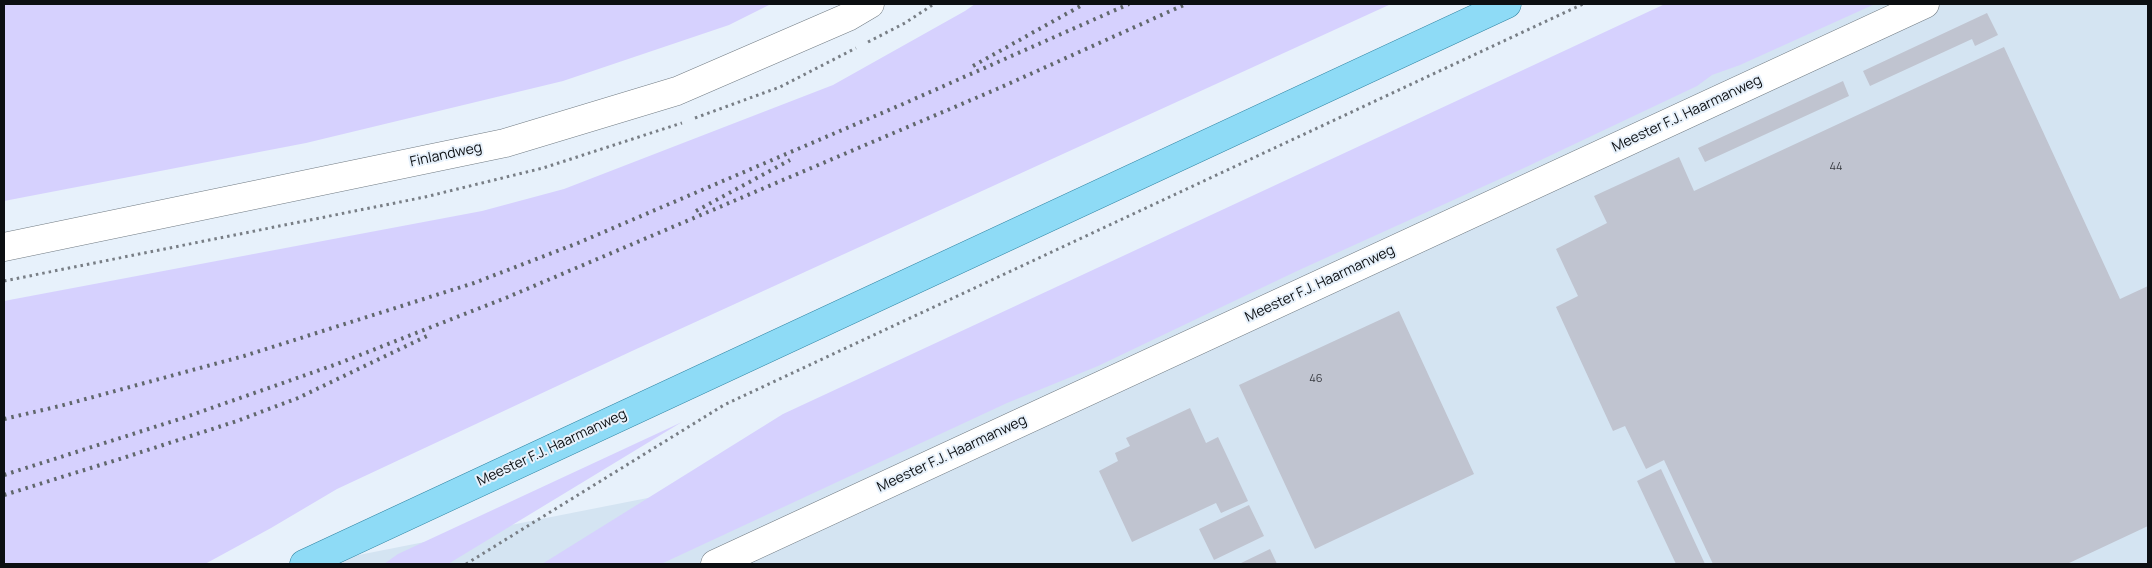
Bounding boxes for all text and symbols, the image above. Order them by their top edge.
street label: Meester F.J. Haarmanweg [1610,72,1764,156]
street label: Finlandweg [408,139,484,171]
house number: 44 [1829,160,1843,174]
street label: Meester F.J. Haarmanweg [1243,242,1397,326]
house number: 46 [1309,372,1323,386]
street label: Meester F.J. Haarmanweg [475,406,629,490]
street label: Meester F.J. Haarmanweg [875,412,1029,496]

